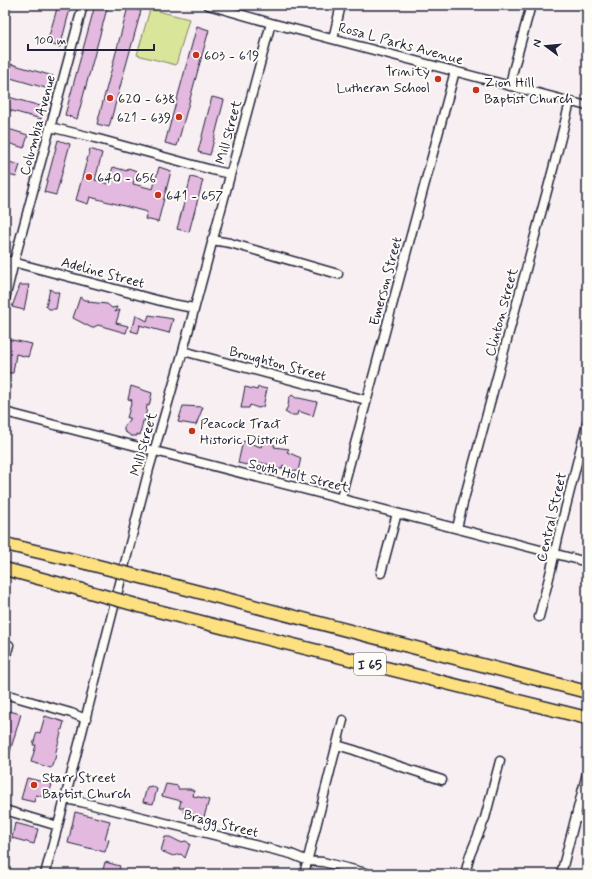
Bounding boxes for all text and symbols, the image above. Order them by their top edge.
street label: Rosa L Parks Avenue [336,19,465,69]
scale bar [28,26,154,52]
north arrow [526,26,566,66]
text: 100 m [34,33,66,49]
text: N [530,38,545,49]
place label: 603 - 619 [204,47,259,65]
marker: 603 - 619 [191,50,201,60]
place label: Trinity Lutheran School [337,63,430,97]
street label: Columbia Avenue [16,73,60,177]
marker: Trinity Lutheran School [433,74,443,84]
place label: Zion Hill Baptist Church [484,74,573,108]
marker: Zion Hill Baptist Church [471,85,481,95]
place label: 620 - 638 [118,90,175,108]
marker: 620 - 638 [105,93,115,103]
street label: Mill Street [212,98,246,166]
place label: 621 - 639 [117,109,171,127]
marker: 621 - 639 [174,112,184,122]
place label: 640 - 656 [97,169,156,187]
marker: 640 - 656 [84,172,94,182]
place label: 641 - 657 [166,187,224,205]
marker: 641 - 657 [153,190,163,200]
street label: Emerson Street [365,235,406,328]
street label: Adeline Street [59,253,146,293]
street label: Clinton Street [482,265,523,358]
street label: Broughton Street [227,342,328,386]
street label: Mill Street [126,410,162,478]
place label: Peacock Tract Historic District [200,415,289,449]
marker: Peacock Tract Historic District [187,426,197,436]
street label: South Holt Street [247,455,352,497]
street label: Central Street [533,470,571,564]
road number: I 65 [354,653,386,675]
place label: Starr Street Baptist Church [42,769,131,803]
marker: Starr Street Baptist Church [29,780,39,790]
street label: Bragg Street [181,806,260,843]

